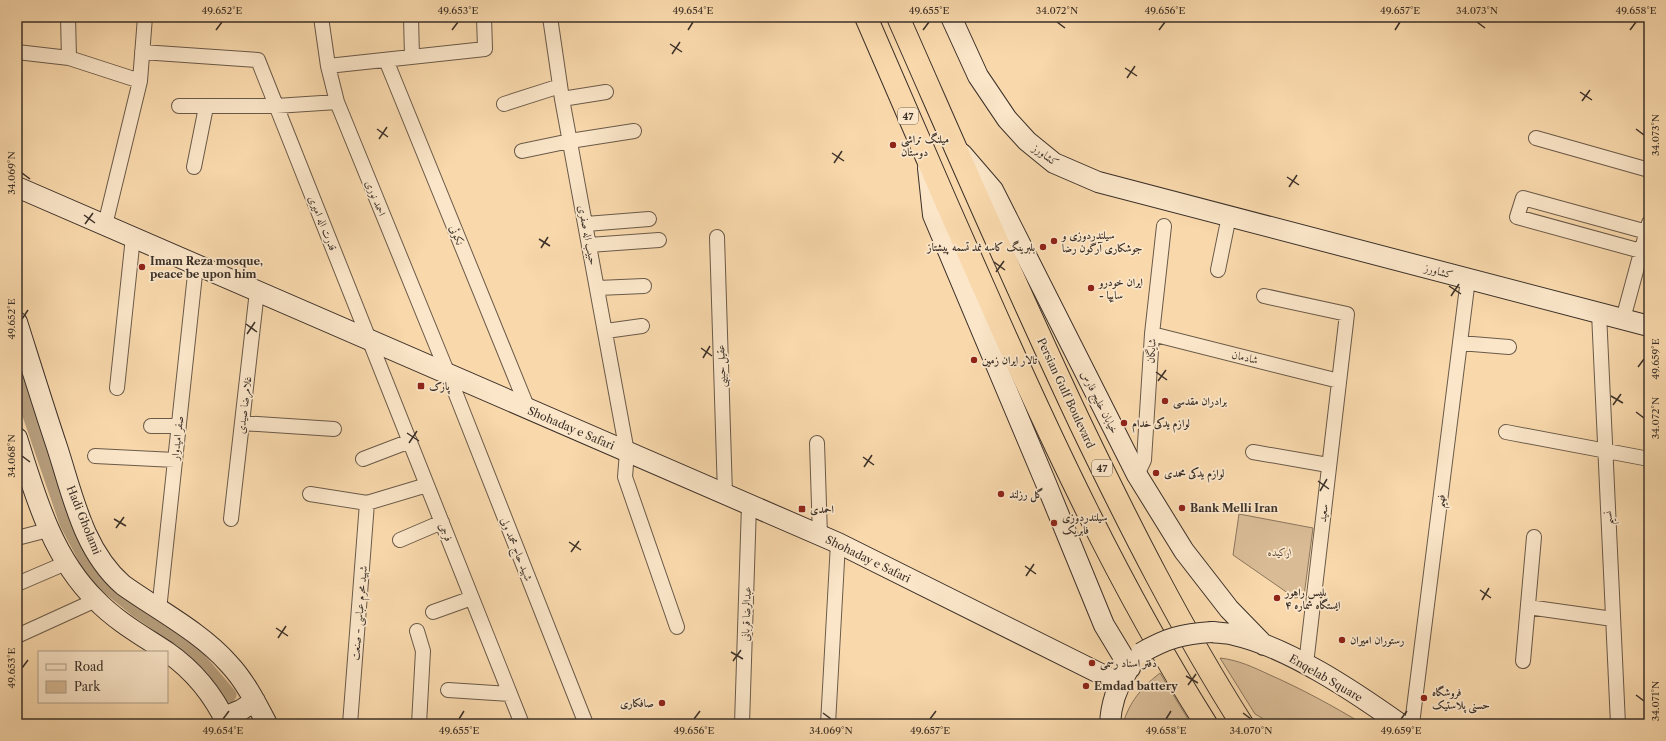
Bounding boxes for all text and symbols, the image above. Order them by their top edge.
text: 49.652°E [201,4,243,17]
text: 49.653°E [438,4,479,17]
text: 49.654°E [672,4,714,17]
text: 49.655°E [909,4,949,17]
text: 34.072°N [1036,4,1078,17]
text: 49.656°E [1145,4,1186,17]
text: 49.657°E [1380,4,1420,17]
text: 34.073°N [1456,4,1498,17]
text: 49.658°E [1615,4,1657,17]
road number: 47 [898,108,918,124]
text: 34.073°N [1649,114,1662,156]
place label: میلنگ تراشی دوستان [901,132,949,160]
marker: میلنگ تراشی دوستان [888,140,898,150]
street label: کشاورز [1029,140,1062,169]
text: 34.069°N [5,151,18,195]
street label: احمد نوری [363,178,389,218]
street label: قدرت اله امیری [306,193,340,253]
street label: حبیب اله صفری [574,204,601,266]
street label: نکوئی [447,223,467,247]
place label: سیلندردوزی و جوشکاری آرگون رضا [1061,228,1143,255]
marker: سیلندردوزی و جوشکاری آرگون رضا [1049,236,1059,246]
place label: بلبرینگ کاسه نمد تسمه پیشتاز [925,240,1035,255]
marker: بلبرینگ کاسه نمد تسمه پیشتاز [1038,242,1048,252]
place label: Imam Reza mosque, peace be upon him [150,254,263,281]
street label: کشاورز [1422,260,1455,282]
marker: Imam Reza mosque, peace be upon him [137,262,147,272]
place label: ایران خودرو - سایپا [1098,275,1143,303]
marker: ایران خودرو - سایپا [1086,283,1096,293]
text: 49.652°E [5,298,18,340]
street label: Persian Gulf Boulevard [1034,336,1098,451]
street label: شایگان [1143,338,1159,364]
text: 49.659°E [1649,338,1662,380]
street label: عقیل حبیبی [713,344,732,388]
street label: شادمان [1230,347,1260,367]
place label: تالار ایران زمین [982,353,1038,368]
marker: تالار ایران زمین [969,355,979,365]
street label: خیابان خلیج فارس [1075,368,1122,438]
street label: غلامرضا صیدی [234,375,255,435]
place label: پارک [429,379,451,395]
marker: پارک [416,381,426,391]
place label: برادران مقدسی [1173,394,1227,409]
marker: برادران مقدسی [1160,396,1170,406]
text: 34.072°N [1649,397,1662,439]
street label: Shohaday e Safari [525,403,617,453]
street label: صفر امیدوار [168,415,187,462]
place label: لوازم یدکی خدام [1132,416,1190,433]
marker: لوازم یدکی خدام [1119,418,1129,428]
text: 34.068°N [5,434,18,478]
road number: 47 [1092,460,1112,476]
place label: لوازم یدکی محمدی [1164,466,1224,483]
marker: لوازم یدکی محمدی [1151,468,1161,478]
street label: Hadi Gholami [64,483,104,557]
place label: گل رزلند [1009,487,1043,503]
marker: گل رزلند [996,489,1006,499]
street label: فهیم [1432,493,1452,509]
place label: Bank Melli Iran [1190,501,1279,515]
place label: احمدی [810,502,834,516]
marker: Bank Melli Iran [1177,503,1187,513]
street label: سعید [1315,503,1331,523]
marker: احمدی [797,504,807,514]
place label: سیلندردوزی فابریک [1062,510,1108,537]
street label: نسیم [1601,510,1619,525]
street label: شهید حاج محمد ولی [494,515,536,585]
marker: سیلندردوزی فابریک [1049,518,1059,528]
street label: فرجی [435,521,456,544]
street label: Shohaday e Safari [823,532,913,586]
park label: ارکیده [1268,545,1292,559]
street label: شهید محرم عباسی - صنعت [348,565,373,661]
place label: پلیس راهور ایستگاه شماره ۴ [1283,585,1340,612]
street label: عبدالرضا قربانی [738,586,755,642]
marker: پلیس راهور ایستگاه شماره ۴ [1272,593,1282,603]
place label: رستوران امیران [1350,633,1405,647]
marker: رستوران امیران [1337,635,1347,645]
text: 49.653°E [5,647,18,688]
legend [38,651,168,703]
street label: Enqelab Square [1287,651,1365,705]
place label: دفتر اسناد رسمی [1100,656,1157,671]
marker: دفتر اسناد رسمی [1087,658,1097,668]
text: Road [74,659,104,674]
text: Park [74,679,101,694]
place label: Emdad battery [1094,679,1178,693]
marker: Emdad battery [1081,681,1091,691]
text: 34.071°N [1649,681,1662,721]
place label: فروشگاه حسنی پلاستیک [1432,685,1490,714]
marker: فروشگاه حسنی پلاستیک [1419,693,1429,703]
place label: صافکاری [620,696,654,710]
marker: صافکاری [657,698,667,708]
text: 49.654°E [202,724,244,737]
text: 49.655°E [439,724,479,737]
text: 49.656°E [674,724,715,737]
text: 34.069°N [809,724,853,737]
text: 49.657°E [910,724,950,737]
text: 49.658°E [1145,724,1187,737]
text: 34.070°N [1230,724,1272,737]
text: 49.659°E [1380,724,1422,737]

